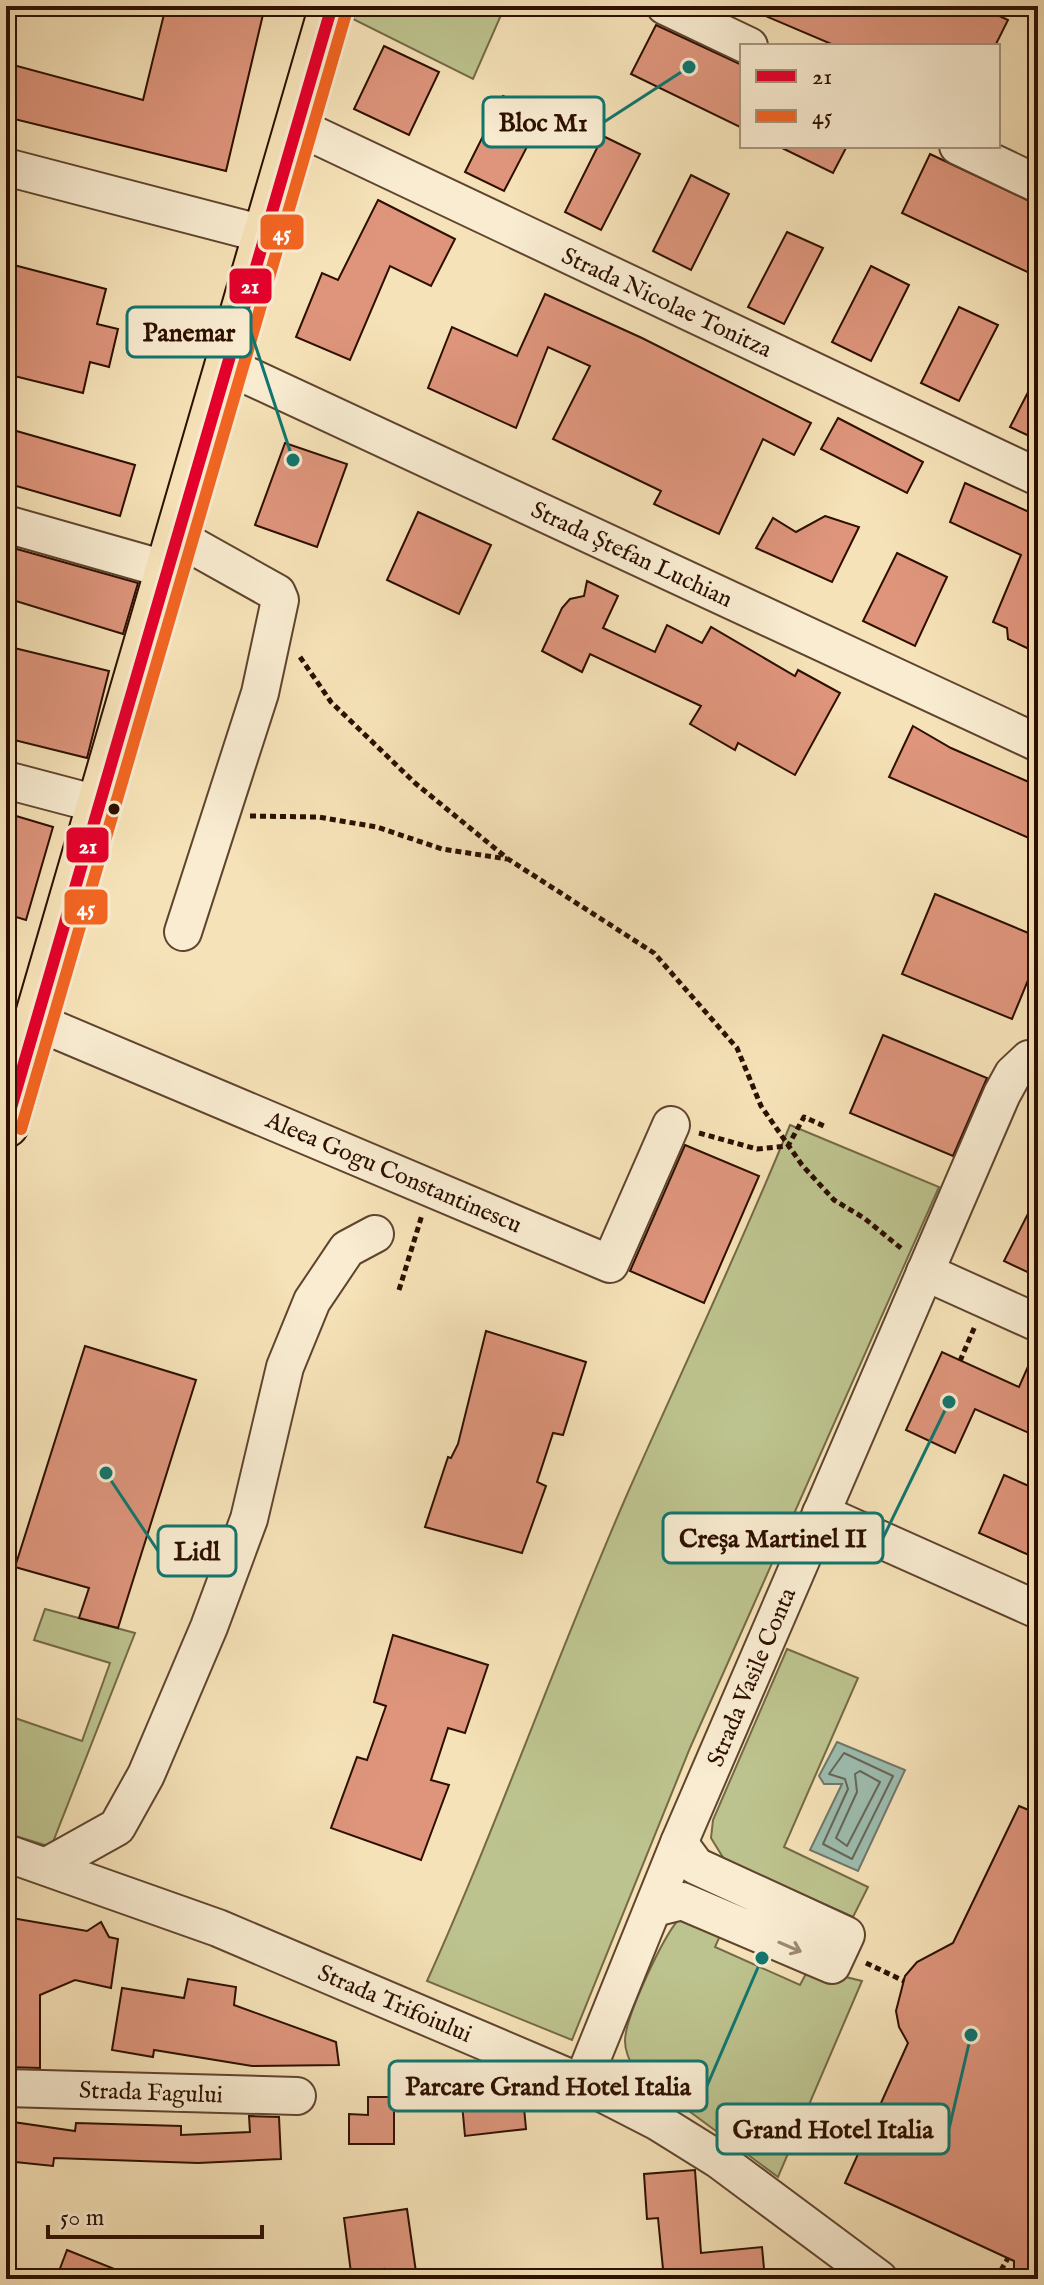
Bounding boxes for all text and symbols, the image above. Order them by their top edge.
legend [740,44,1000,148]
text: 21 [812,62,832,93]
callout: Bloc M1 [483,97,604,147]
text: 45 [812,102,833,133]
text: Bloc M1 [498,107,588,140]
line badge: 45 [259,213,305,251]
text: 45 [273,220,291,248]
street label: Strada Nicolae Tonitza [556,241,777,366]
line badge: 21 [228,267,273,305]
text: 21 [241,273,259,301]
callout: Panemar [127,307,251,357]
text: Panemar [143,317,236,350]
street label: Strada Ștefan Luchian [526,495,737,616]
unlabelled marker [106,801,122,817]
line badge: 21 [65,826,110,864]
text: 21 [79,833,97,861]
line badge: 45 [63,888,109,926]
text: 45 [77,895,95,923]
street label: Aleea Gogu Constantinescu [260,1105,526,1241]
callout: Creșa Martinel II [663,1513,883,1563]
text: Creșa Martinel II [679,1523,867,1556]
callout: Lidl [158,1526,236,1576]
text: Lidl [174,1536,221,1569]
street label: Strada Vasile Conta [701,1583,804,1772]
one-way arrow [777,1940,802,1955]
street label: Strada Trifoiului [313,1958,476,2051]
callout: Parcare Grand Hotel Italia [389,2061,707,2111]
text: Parcare Grand Hotel Italia [405,2071,692,2104]
street label: Strada Fagului [78,2075,224,2112]
callout: Grand Hotel Italia [717,2104,949,2154]
text: Grand Hotel Italia [733,2114,934,2147]
scale bar [48,2189,262,2239]
text: 50 m [60,2203,104,2234]

